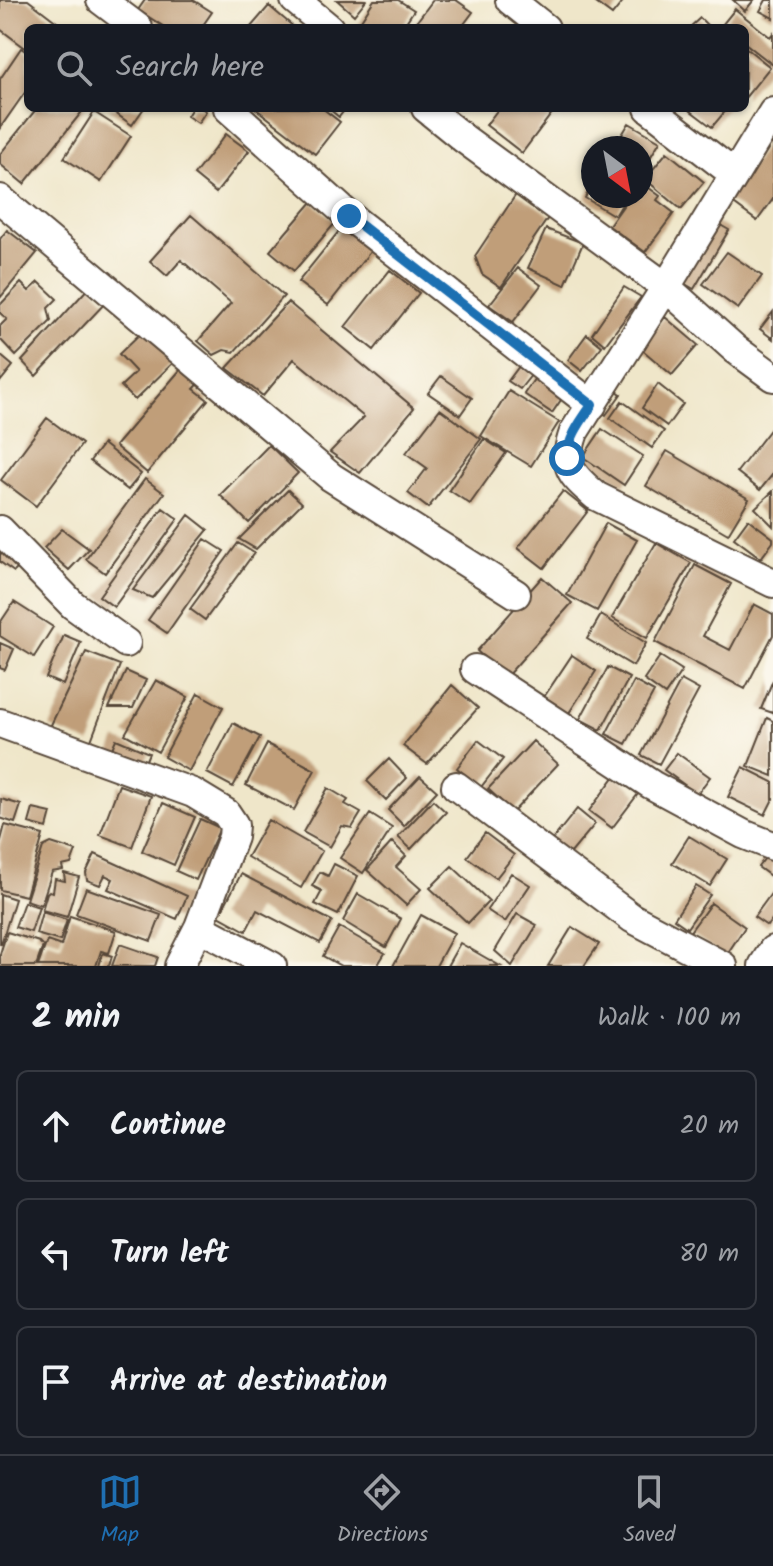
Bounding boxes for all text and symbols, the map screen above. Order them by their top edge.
search box [24,24,749,112]
text: Search here [116,44,264,92]
icon: search [52,46,96,90]
north arrow [581,136,653,208]
route end [331,198,367,234]
route start [549,440,585,476]
text: 2 min [32,991,120,1045]
text: Walk · 100 m [598,997,741,1039]
text: Continue [110,1102,226,1150]
icon: ahead [34,1104,78,1148]
text: 20 m [680,1105,739,1147]
text: Turn left [110,1230,229,1278]
icon: left [34,1232,78,1276]
text: 80 m [679,1233,739,1275]
text: Arrive at destination [110,1358,387,1406]
icon: arrive [34,1360,78,1404]
tab: Map [98,1470,142,1553]
tab: Directions [337,1470,428,1553]
tab: Saved [623,1470,675,1553]

